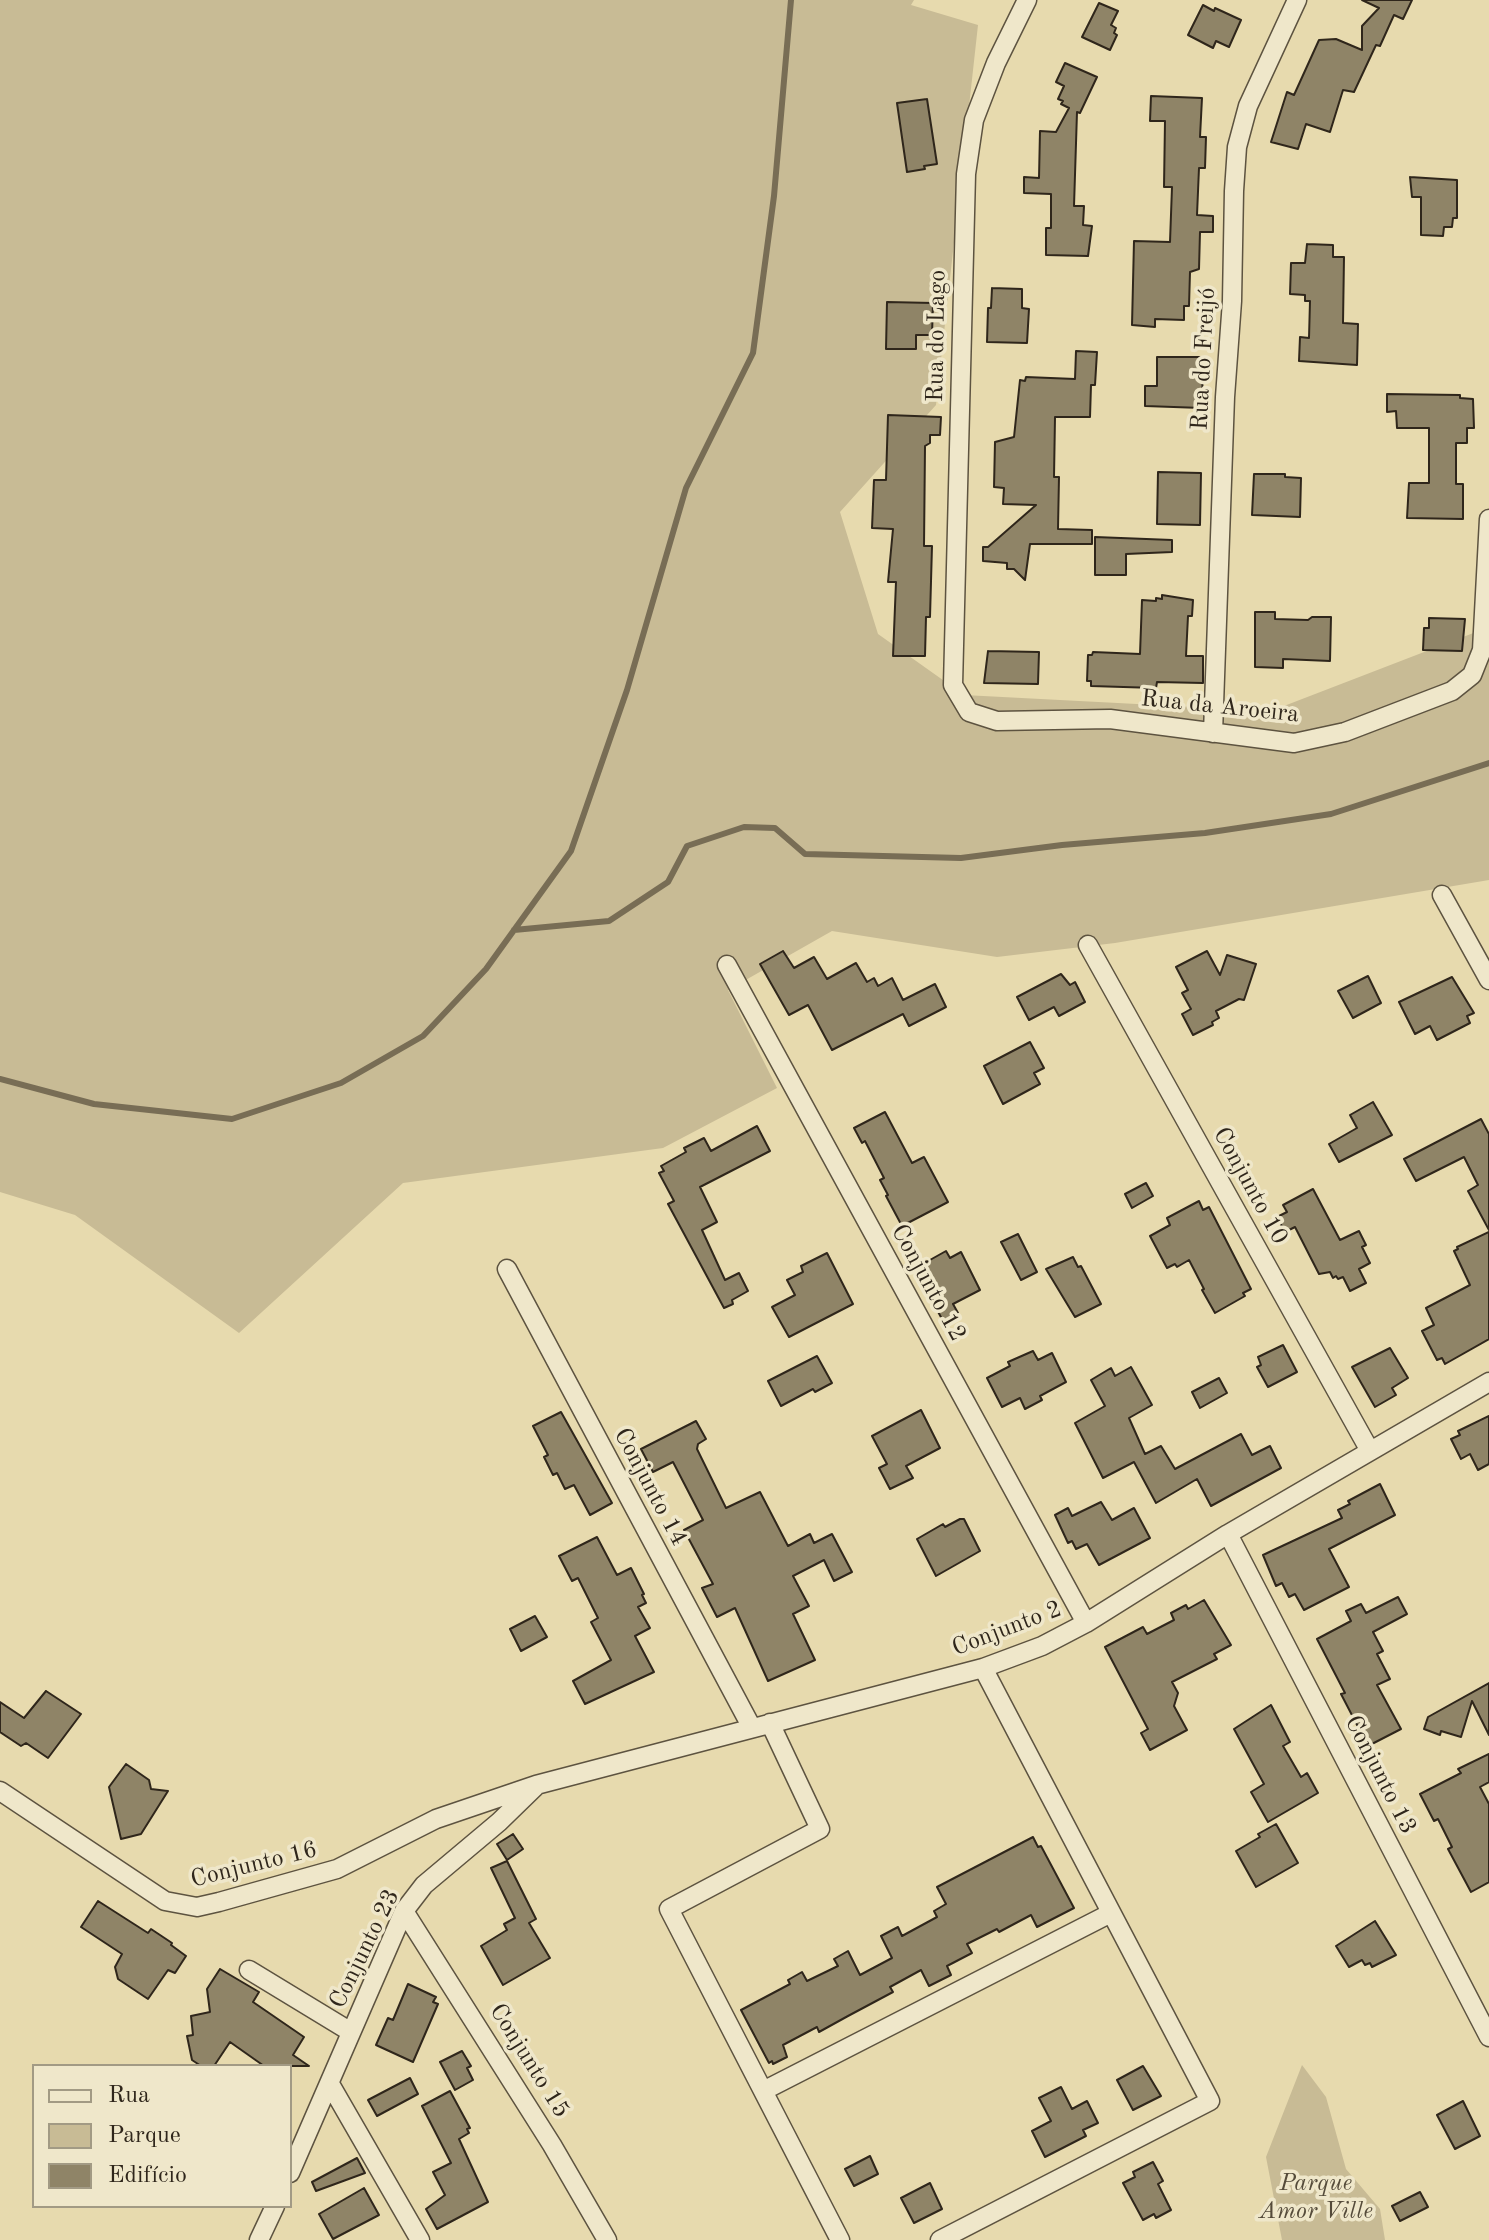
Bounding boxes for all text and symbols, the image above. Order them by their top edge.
street label: Rua do Lago [921,269,953,403]
street label: Rua do Freijó [1186,287,1222,431]
street label: Rua da Aroeira [1139,684,1301,730]
street label: Conjunto 10 [1206,1122,1294,1250]
street label: Conjunto 12 [884,1219,972,1347]
street label: Conjunto 14 [607,1423,693,1551]
street label: Conjunto 2 [948,1595,1066,1663]
street label: Conjunto 13 [1338,1711,1422,1839]
street label: Conjunto 16 [188,1835,320,1895]
street label: Conjunto 23 [324,1885,406,2013]
street label: Conjunto 15 [483,1999,575,2123]
legend [32,2064,292,2208]
text: Rua [108,2084,150,2108]
text: Parque [108,2124,181,2148]
text: Edifício [108,2164,187,2188]
park label: Parque Amor Ville [1259,2170,1373,2226]

